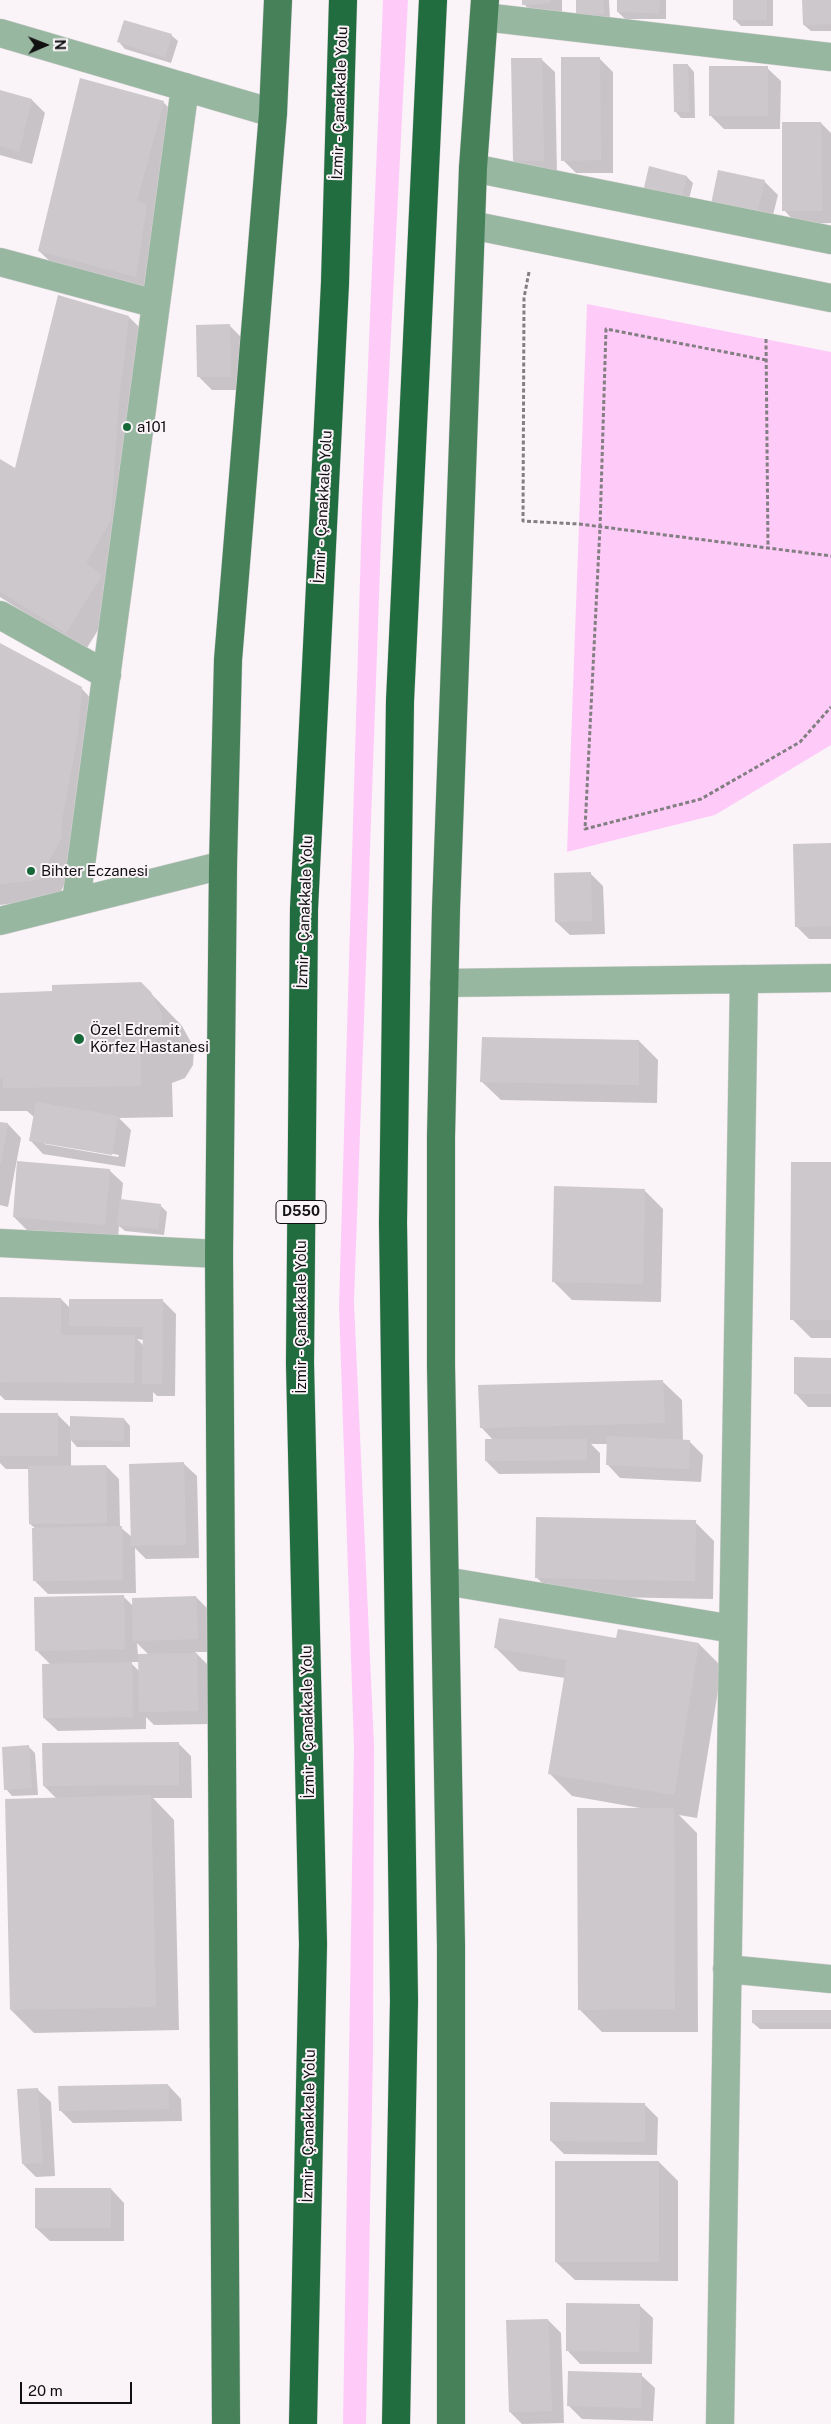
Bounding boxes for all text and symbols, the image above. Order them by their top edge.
north arrow [20,20,70,70]
street label: İzmir - Çanakkale Yolu [328,26,352,180]
text: N [52,39,68,50]
place label: a101 [137,418,167,436]
marker: a101 [121,421,133,433]
street label: İzmir - Çanakkale Yolu [310,430,336,584]
street label: İzmir - Çanakkale Yolu [293,835,317,989]
place label: Bihter Eczanesi [41,862,148,880]
marker: Bihter Eczanesi [25,865,37,877]
place label: Özel Edremit Körfez Hastanesi [90,1021,209,1056]
marker: Özel Edremit Körfez Hastanesi [72,1032,86,1046]
road number: D550 [276,1200,326,1224]
street label: İzmir - Çanakkale Yolu [292,1240,310,1394]
street label: İzmir - Çanakkale Yolu [298,1645,318,1799]
street label: İzmir - Çanakkale Yolu [299,2049,319,2203]
scale bar [22,2372,135,2404]
text: 20 m [28,2382,63,2399]

